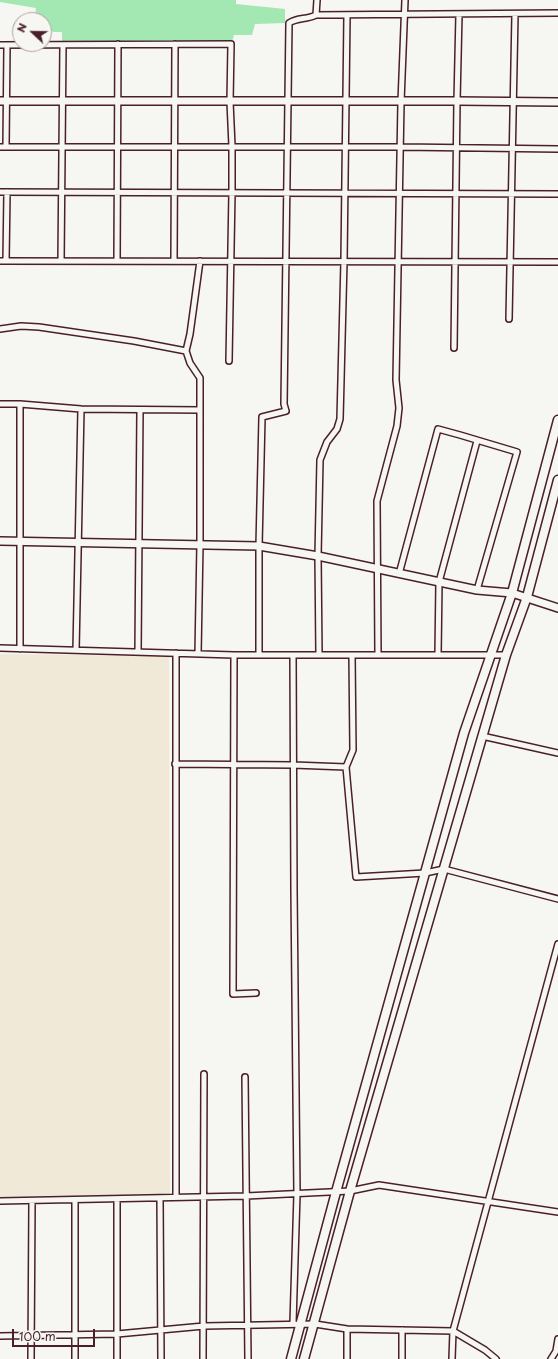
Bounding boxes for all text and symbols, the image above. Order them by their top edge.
north arrow [12,12,52,52]
text: N [12,20,31,35]
scale bar [14,1321,97,1347]
text: 100 m [19,1327,56,1345]

